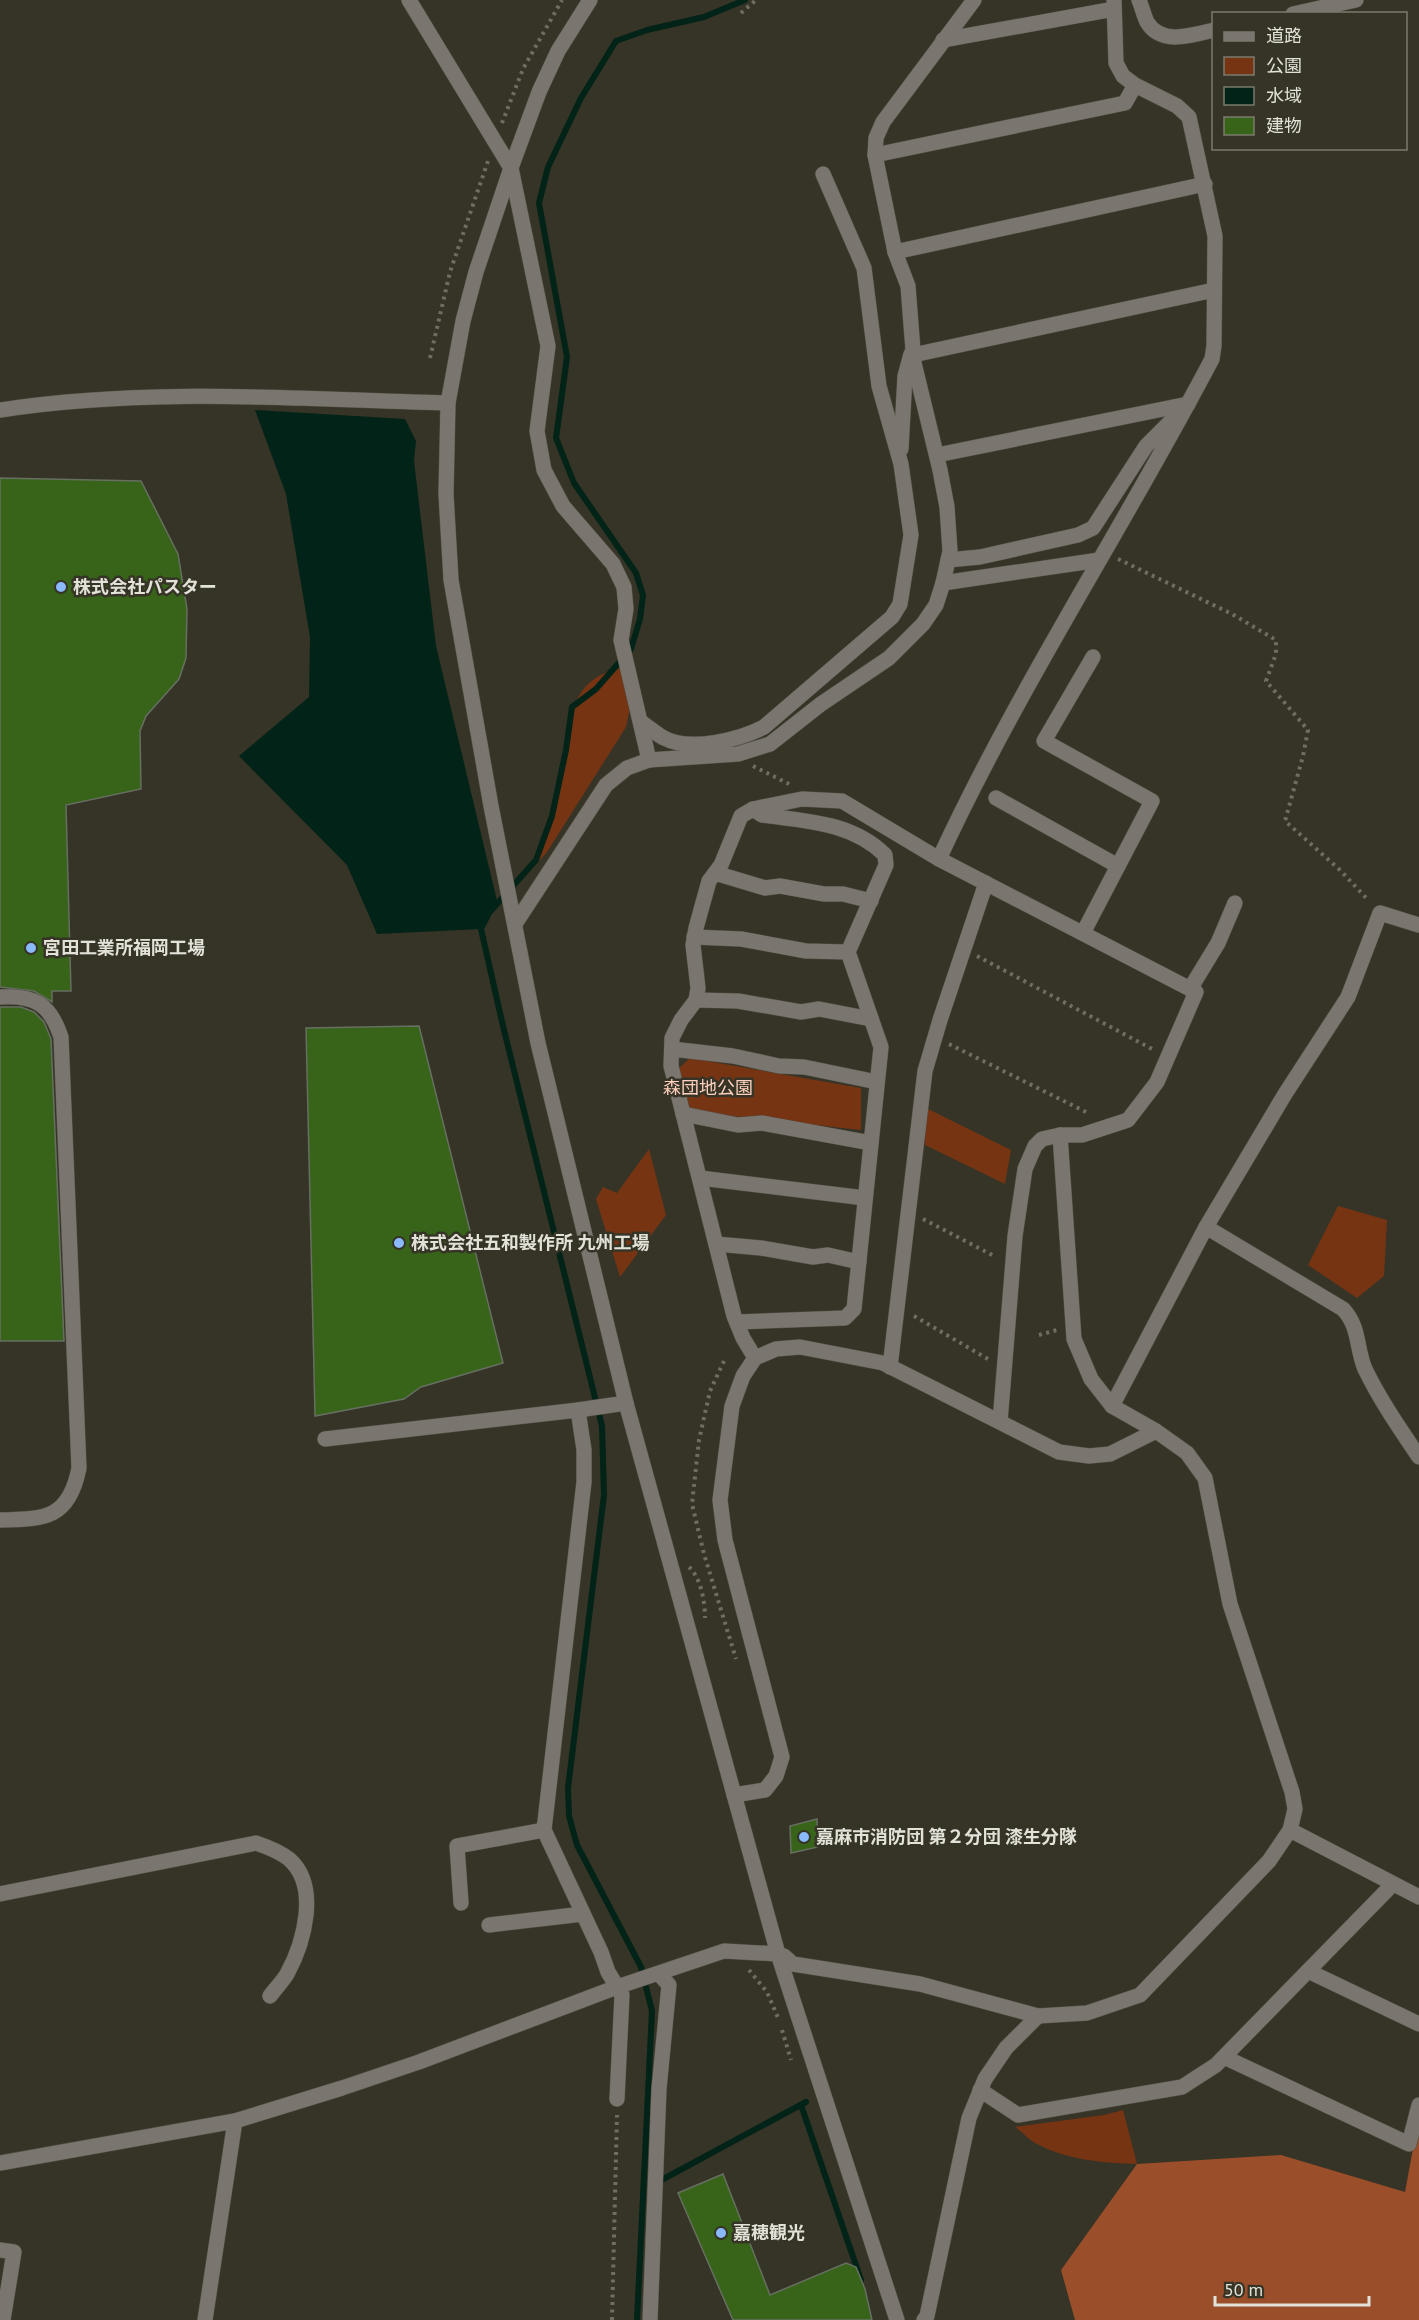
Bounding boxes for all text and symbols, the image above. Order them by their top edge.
legend [1212,12,1407,150]
text: 道路 [1266,24,1302,47]
text: 公園 [1266,54,1302,77]
text: 水域 [1266,84,1302,107]
text: 建物 [1266,114,1302,137]
place label: 株式会社パスター [73,575,217,598]
marker: 株式会社パスター [54,580,68,594]
place label: 宮田工業所福岡工場 [43,936,205,959]
marker: 宮田工業所福岡工場 [24,941,38,955]
park label: 森団地公園 [663,1076,753,1099]
place label: 株式会社五和製作所 九州工場 [411,1231,650,1254]
marker: 株式会社五和製作所 九州工場 [392,1236,406,1250]
place label: 嘉麻市消防団 第２分団 漆生分隊 [816,1825,1077,1848]
marker: 嘉麻市消防団 第２分団 漆生分隊 [797,1830,811,1844]
place label: 嘉穂観光 [733,2221,805,2244]
marker: 嘉穂観光 [714,2226,728,2240]
scale bar [1215,2269,1370,2307]
text: 50 m [1224,2278,1263,2301]

